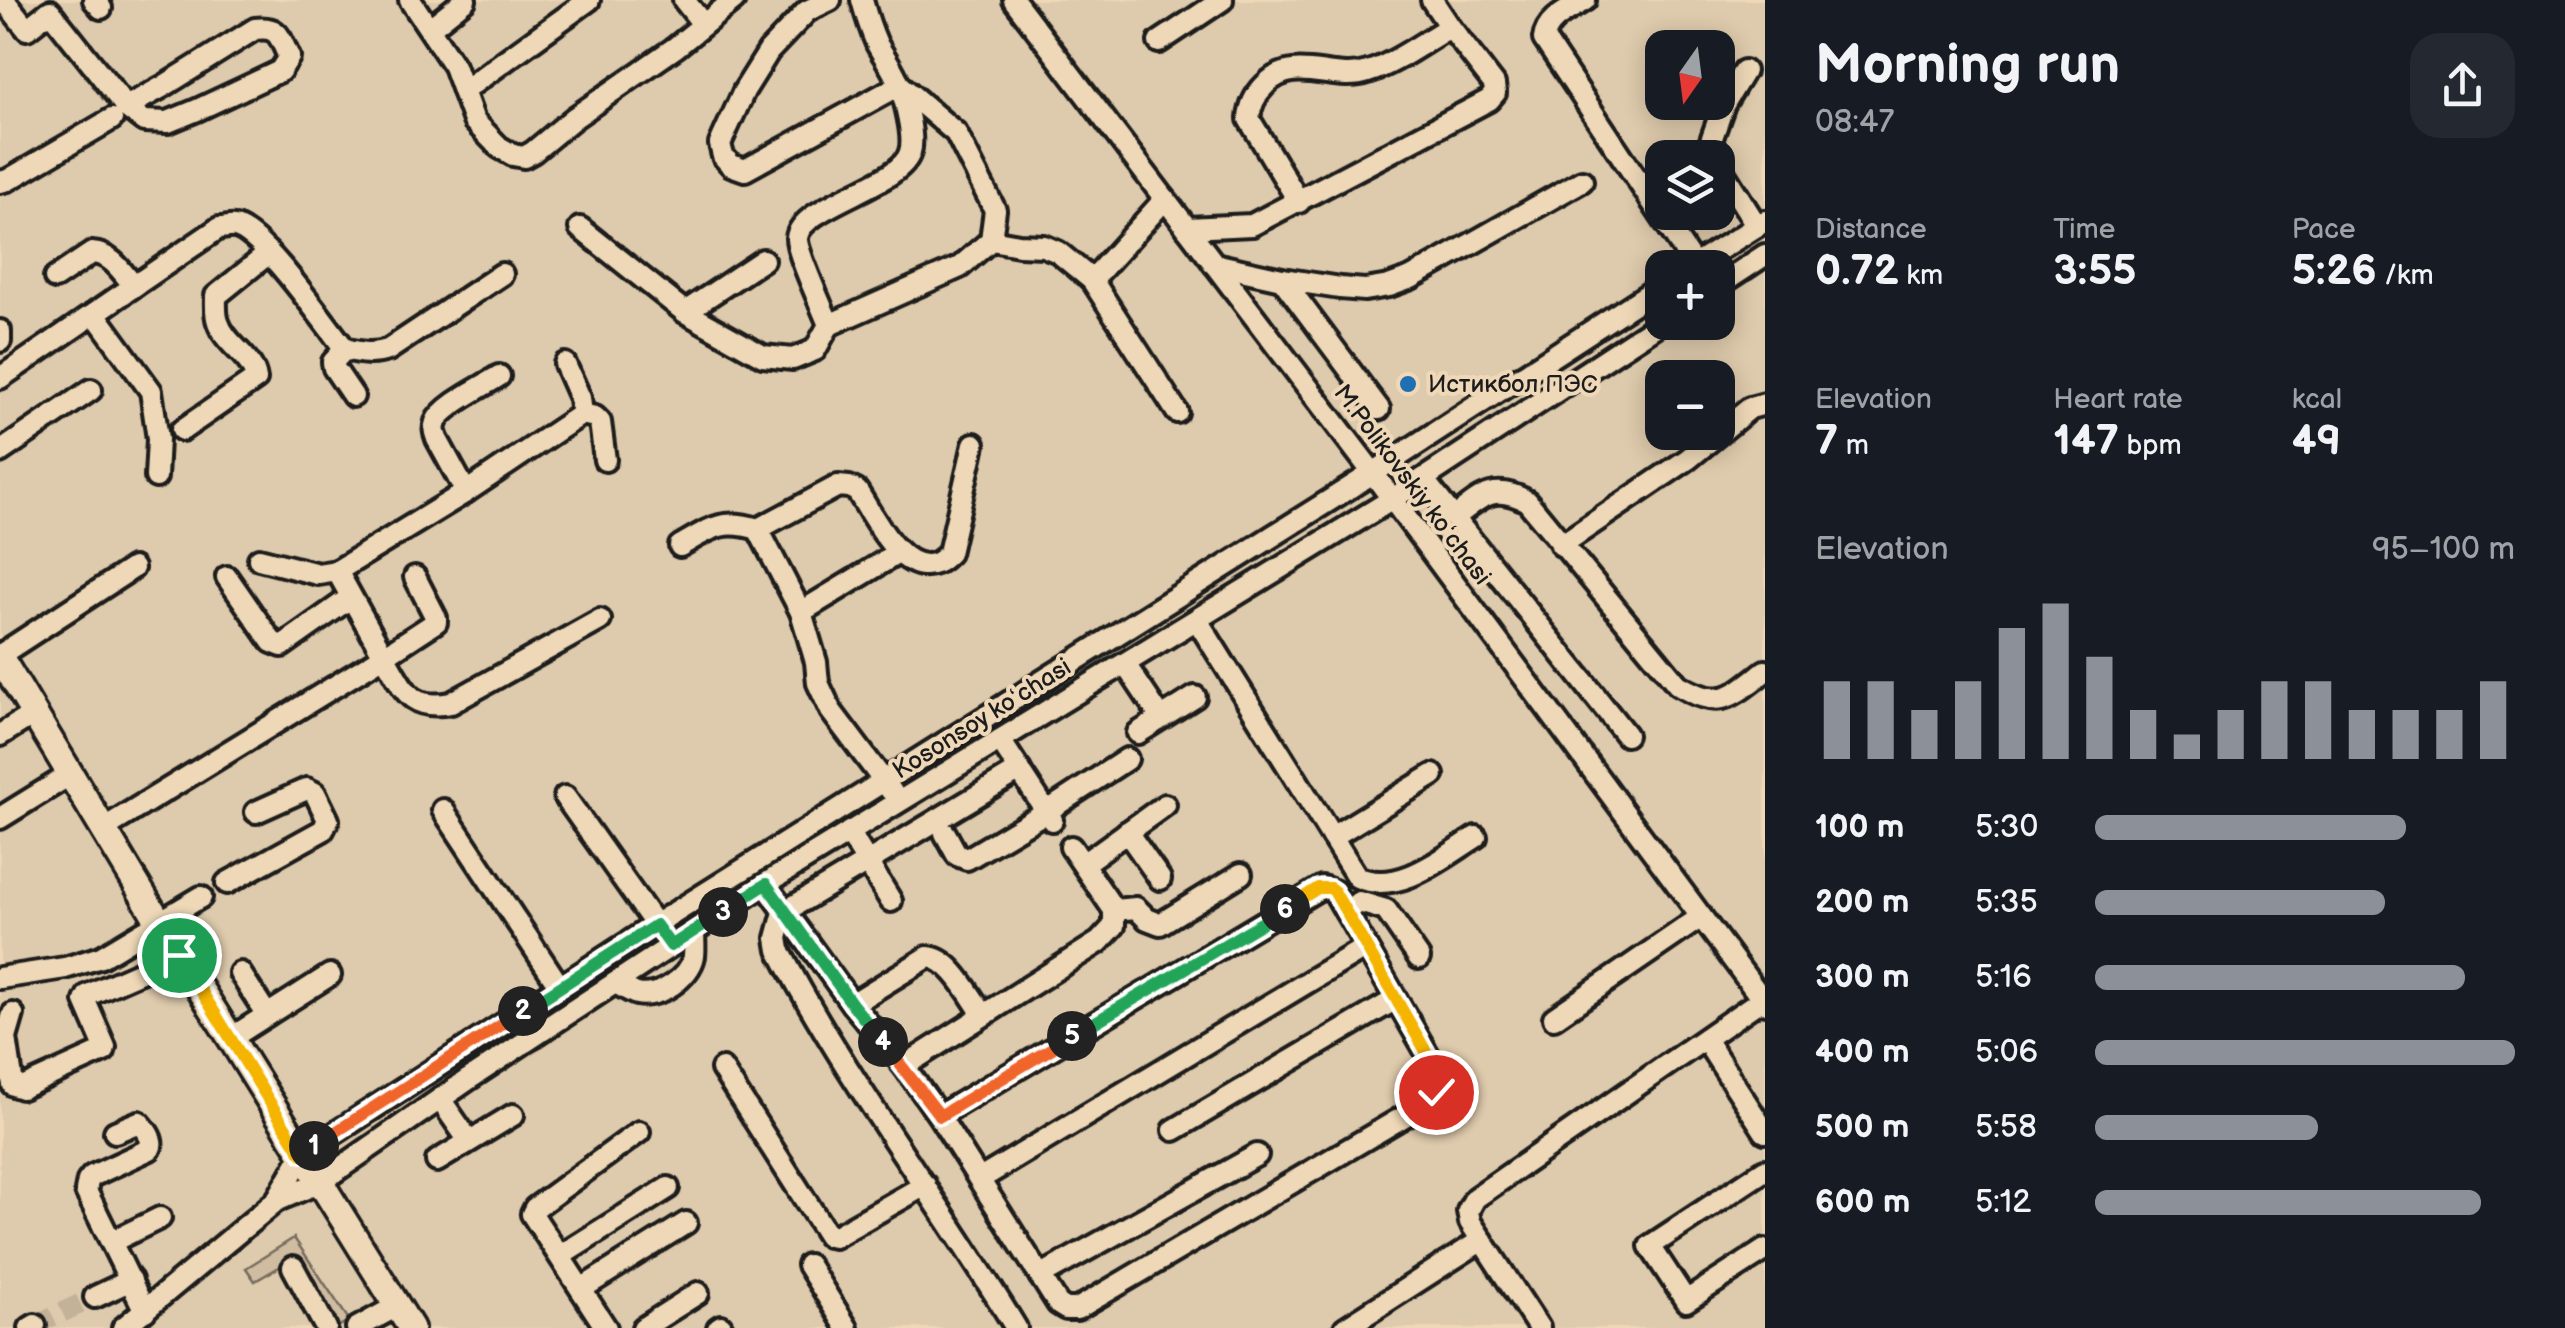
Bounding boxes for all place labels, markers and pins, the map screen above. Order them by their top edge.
place label: Истикбол ПЭС [1428,369,1598,400]
marker: Истикбол ПЭС [1397,373,1419,395]
pin: 6 [1260,884,1310,934]
pin: 3 [698,887,748,937]
pin [137,913,222,998]
pin: 2 [498,986,548,1036]
pin: 5 [1047,1011,1097,1061]
pin: 4 [858,1017,908,1067]
pin [1394,1050,1479,1135]
pin: 1 [289,1121,339,1171]

